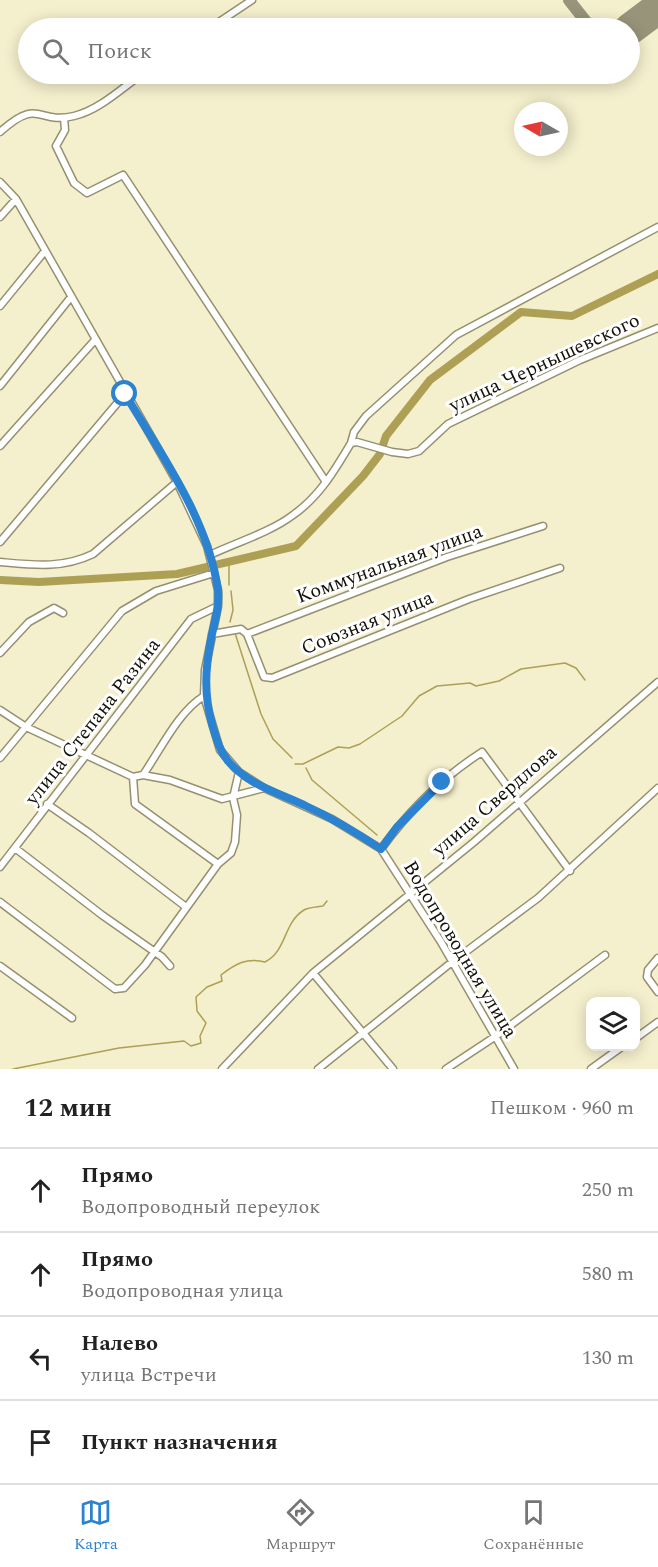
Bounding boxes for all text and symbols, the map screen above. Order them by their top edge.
search box [18,18,640,84]
icon: search [39,35,72,68]
text: Поиск [87,35,152,68]
north arrow [514,102,568,156]
street label: улица Чернышевского [443,305,645,421]
route start [111,380,137,406]
street label: Коммунальная улица [292,516,487,612]
street label: Союзная улица [297,583,438,663]
street label: улица Степана Разина [17,631,168,813]
street label: улица Свердлова [425,738,564,864]
route end [428,768,454,794]
street label: Водопроводная улица [395,855,525,1044]
map controls [586,997,640,1051]
button: layers [586,997,640,1051]
text: 12 мин [24,1088,112,1128]
text: Пешком · 960 m [490,1093,634,1123]
text: Прямо [81,1159,153,1192]
icon: ahead [24,1174,57,1207]
text: 250 m [582,1175,634,1205]
text: Водопроводный переулок [81,1192,321,1222]
text: Прямо [81,1243,153,1276]
icon: ahead [24,1258,57,1291]
text: 580 m [582,1259,634,1289]
text: Водопроводная улица [81,1276,283,1306]
text: Налево [81,1327,158,1360]
icon: left [24,1342,57,1375]
text: 130 m [582,1343,634,1373]
text: улица Встречи [81,1360,217,1390]
icon: arrive [24,1426,57,1459]
text: Пункт назначения [81,1426,278,1459]
tab: Карта [74,1496,118,1556]
tab: Маршрут [266,1496,335,1556]
tab: Сохранённые [483,1496,584,1556]

